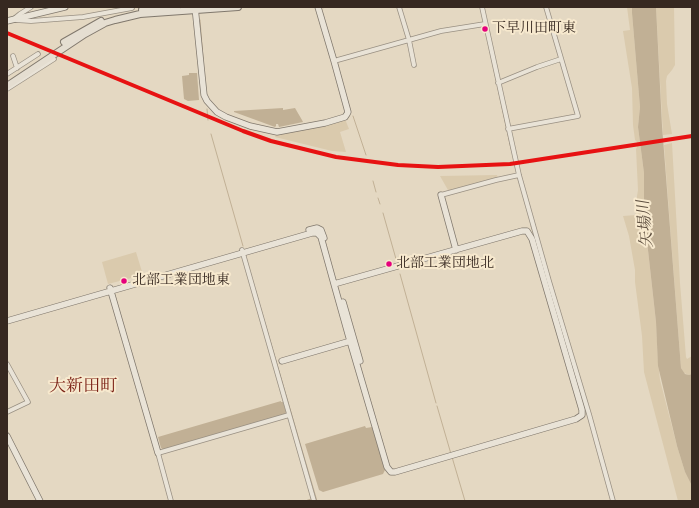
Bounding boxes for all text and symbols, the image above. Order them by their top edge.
place label: 下早川田町東 [492,21,576,37]
marker: 下早川田町東 [480,24,490,34]
water label: 矢場川 [634,199,658,249]
place label: 北部工業団地北 [396,256,494,272]
marker: 北部工業団地北 [384,259,394,269]
place label: 北部工業団地東 [132,273,230,289]
marker: 北部工業団地東 [119,276,129,286]
district label: 大新田町 [49,377,117,397]

